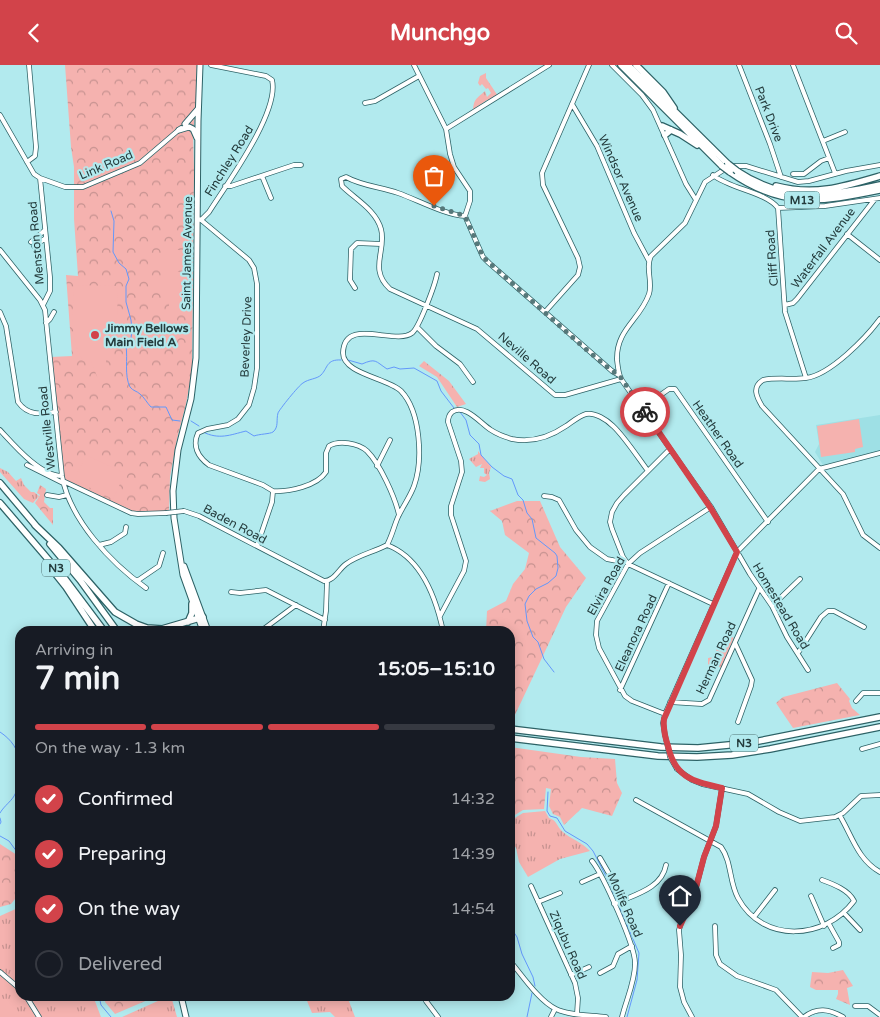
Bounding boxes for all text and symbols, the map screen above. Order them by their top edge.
icon: back [20,19,48,47]
icon: search [832,19,860,47]
text: Munchgo [390,20,490,46]
street label: Park Drive [752,84,786,144]
street label: Finchley Road [202,123,256,199]
street label: Windsor Avenue [596,132,647,224]
street label: Link Road [77,147,135,183]
pin [413,155,455,206]
icon: bag [420,162,448,190]
road number: M13 [784,191,820,209]
street label: Saint James Avenue [179,196,195,310]
street label: Menston Road [25,201,47,285]
street label: Waterfall Avenue [788,205,858,291]
street label: Cliff Road [763,229,781,287]
street label: Beverley Drive [238,296,254,378]
place label: Jimmy Bellows Main Field A [104,321,189,349]
marker: Jimmy Bellows Main Field A [89,329,101,341]
street label: Neville Road [495,329,559,387]
street label: Westville Road [36,385,58,471]
courier [620,387,670,437]
icon: bike [631,398,659,426]
street label: Heather Road [690,398,746,470]
street label: Baden Road [201,501,269,547]
street label: Elvira Road [584,554,628,618]
road number: N3 [42,559,70,577]
street label: Homestead Road [750,560,812,652]
street label: Eleanora Road [612,592,660,674]
street label: Herman Road [693,619,739,697]
text: Arriving in [35,640,113,660]
text: 15:05–15:10 [377,658,495,680]
text: 7 min [35,660,120,698]
road number: N3 [730,735,758,751]
text: On the way · 1.3 km [35,738,185,758]
icon: check [35,785,63,813]
text: Confirmed [78,788,173,810]
text: 14:32 [451,789,495,809]
icon: check [35,840,63,868]
text: Preparing [78,843,167,865]
text: 14:39 [451,844,495,864]
street label: Molife Road [605,871,645,939]
pin [659,875,701,926]
icon: home [666,882,694,910]
icon: check [35,895,63,923]
text: On the way [78,898,180,920]
text: 14:54 [451,899,495,919]
street label: Ziqubu Road [547,908,589,982]
text: Delivered [78,953,163,975]

